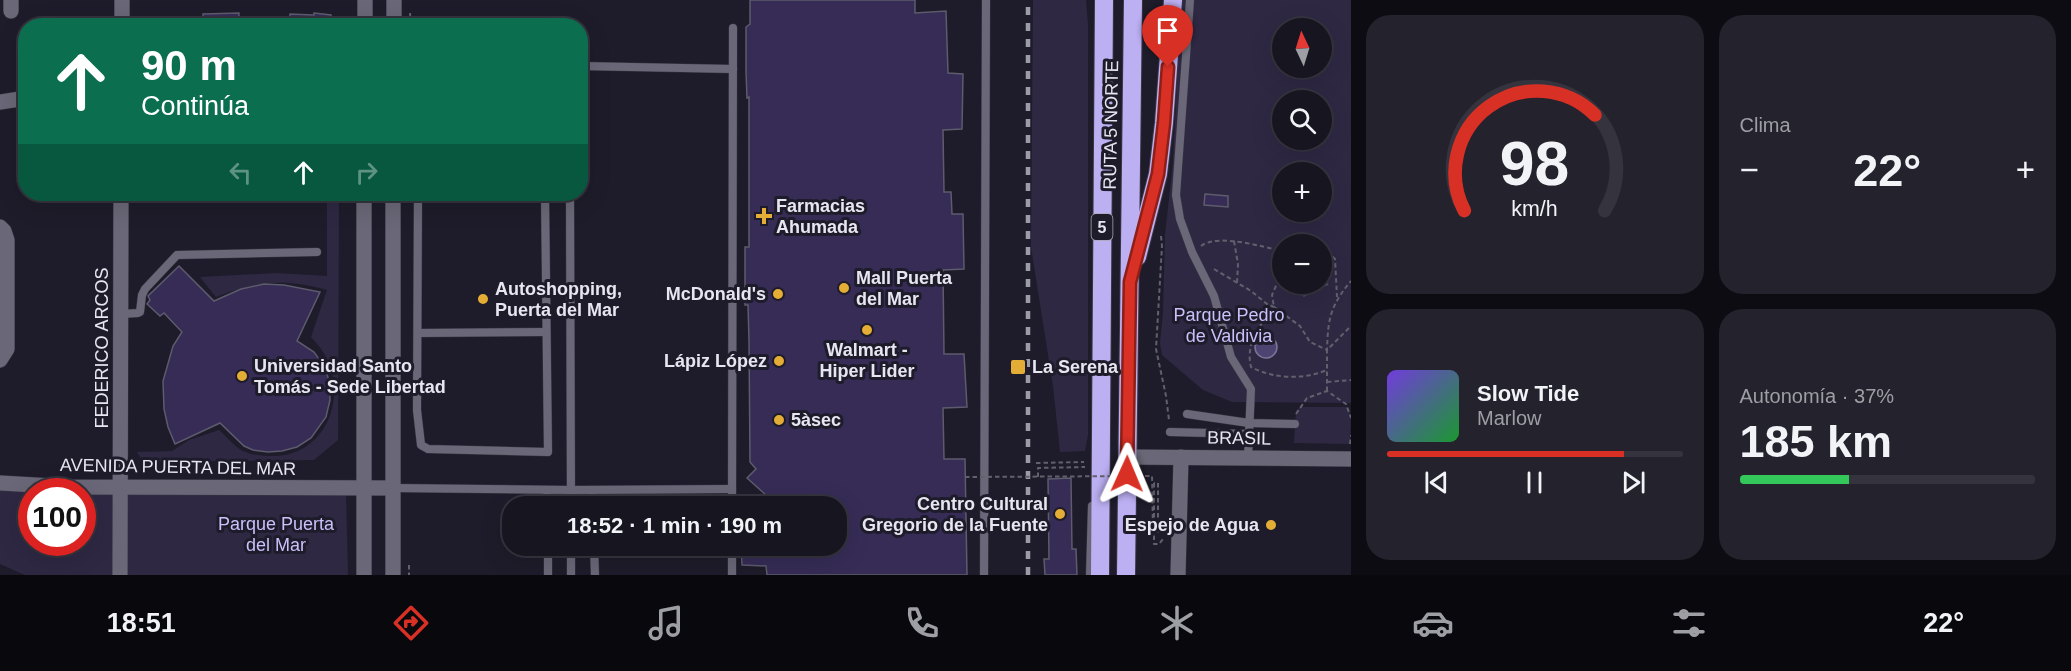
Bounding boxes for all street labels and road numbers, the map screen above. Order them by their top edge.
street label: RUTA 5 NORTE [1100,60,1122,190]
road number: 5 [1092,214,1112,240]
street label: FEDERICO ARCOS [92,267,112,429]
street label: BRASIL [1207,427,1271,449]
street label: AVENIDA PUERTA DEL MAR [60,455,296,479]

